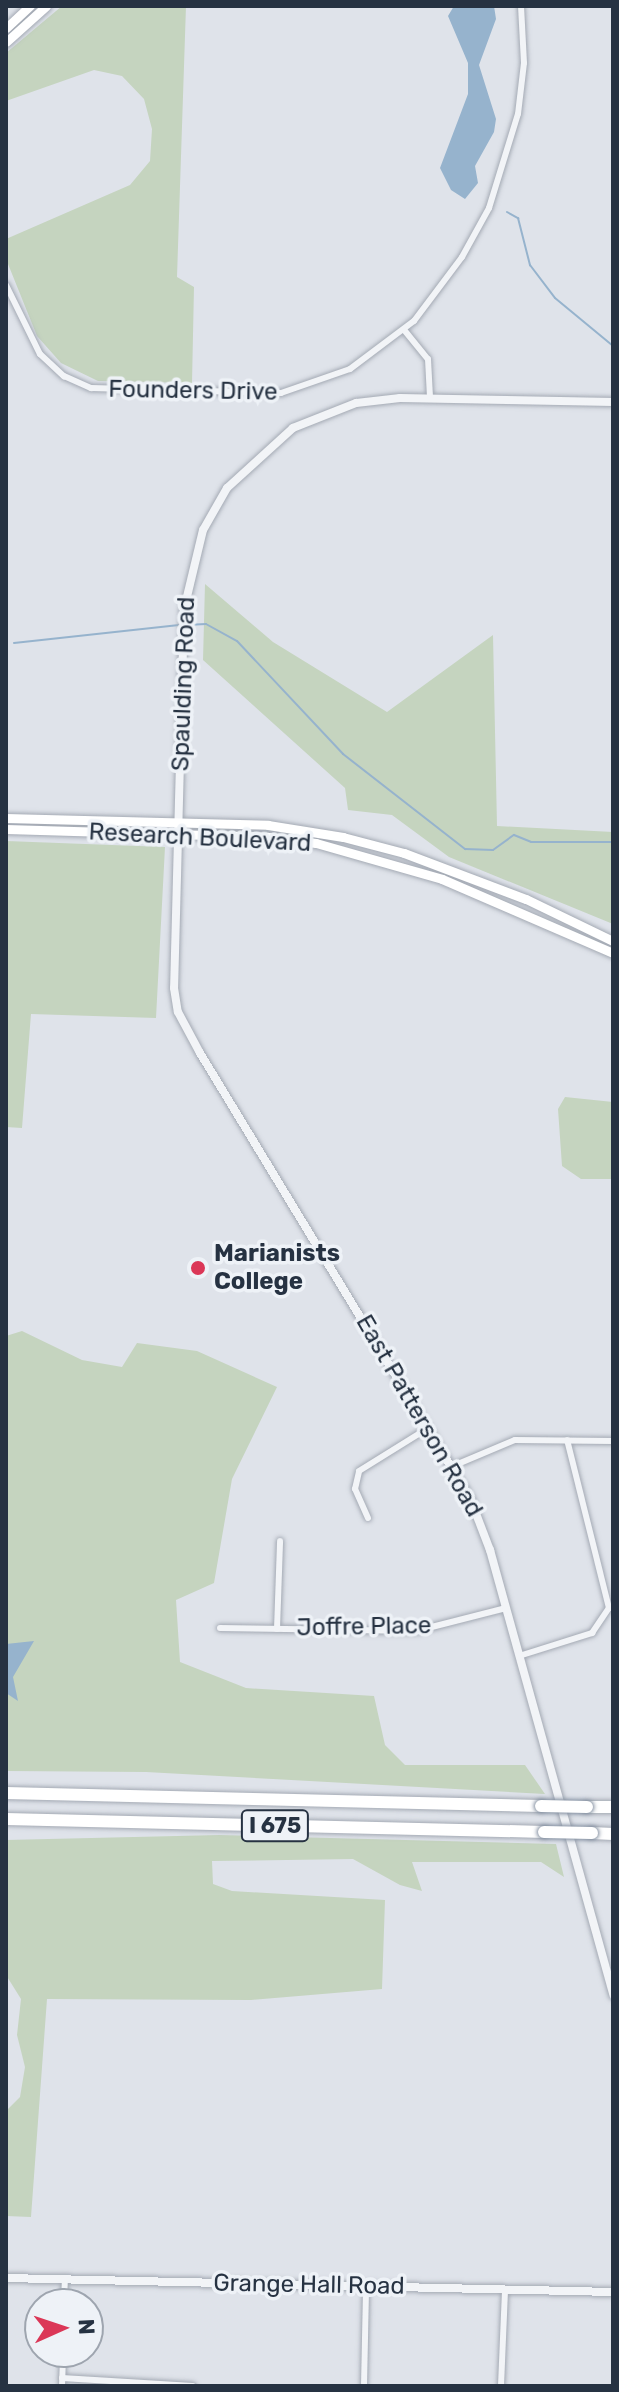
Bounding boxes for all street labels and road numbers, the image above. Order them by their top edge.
street label: Founders Drive [108,375,278,407]
street label: Spaulding Road [167,596,201,772]
street label: Research Boulevard [88,818,312,858]
street label: East Patterson Road [349,1310,489,1522]
street label: Joffre Place [296,1611,432,1643]
road number: I 675 [239,1808,311,1844]
street label: Grange Hall Road [213,2269,405,2301]

